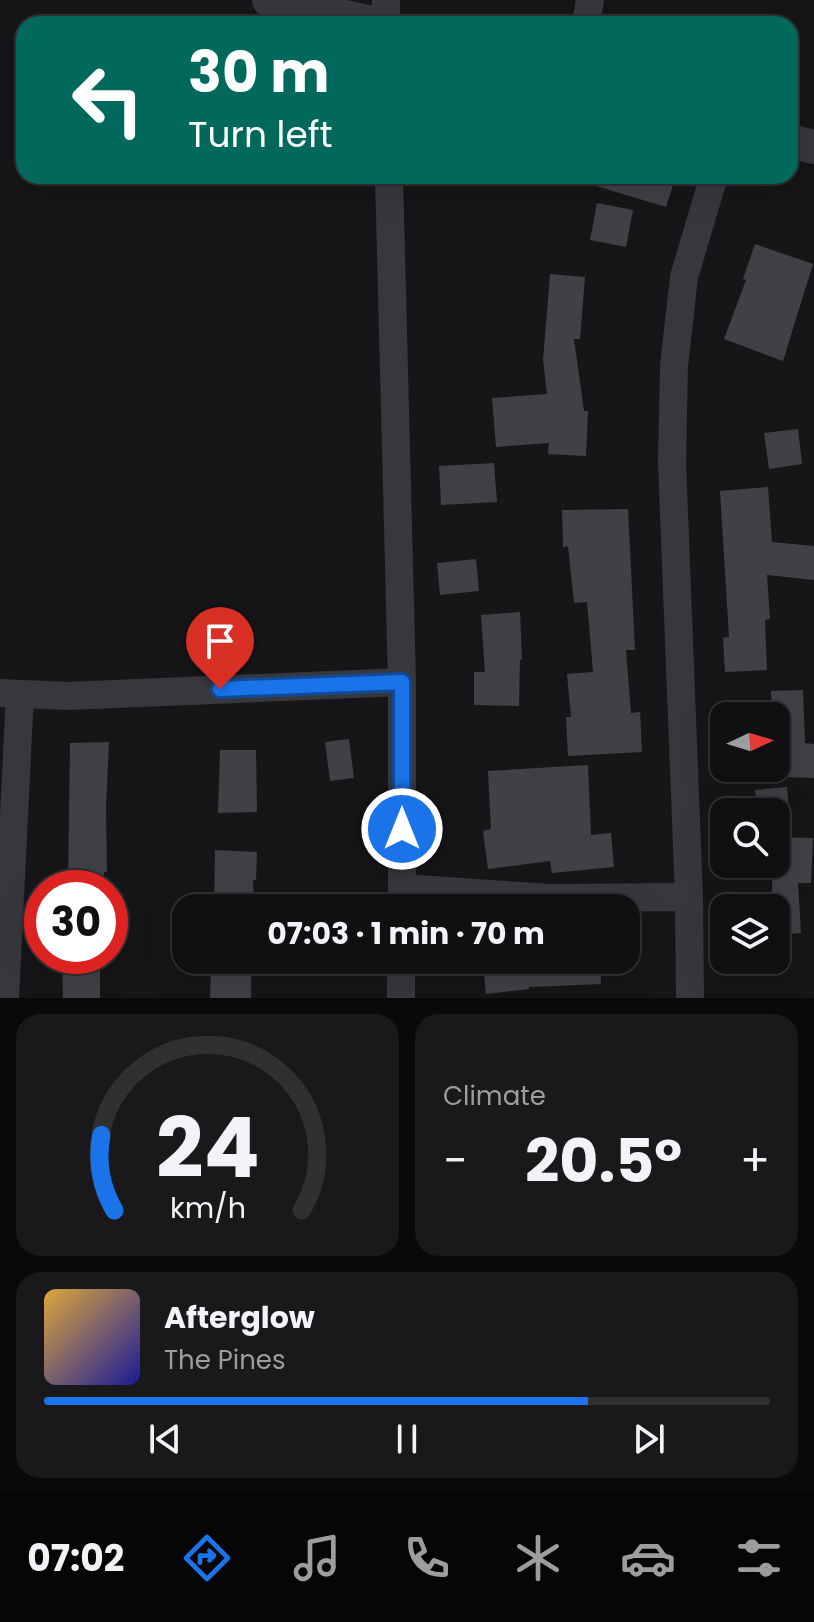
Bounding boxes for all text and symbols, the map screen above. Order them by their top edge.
text: 30 m [188,33,330,112]
icon: left [56,48,160,152]
text: Turn left [188,109,333,160]
pin [186,607,254,689]
icon: arrive [198,619,242,663]
north arrow [710,702,790,782]
map controls [710,702,790,974]
position arrow [360,787,444,871]
button: search [710,798,790,878]
speed limit sign: 30 [24,870,128,974]
button: layers [710,894,790,974]
text: 07:03 · 1 min · 70 m [267,912,545,955]
text: Climate [443,1078,546,1114]
text: 24 [156,1090,259,1206]
text: 20.5° [525,1119,682,1203]
text: − [443,1130,467,1191]
text: + [740,1130,770,1191]
text: km/h [169,1188,246,1228]
text: Afterglow [164,1296,315,1339]
text: The Pines [164,1342,286,1378]
icon: previous [143,1417,187,1461]
icon: pause [385,1417,429,1461]
icon: next [627,1417,671,1461]
icon: directions [179,1530,235,1586]
icon: music [289,1530,345,1586]
icon: phone [399,1530,455,1586]
icon: climate [510,1530,566,1586]
icon: car [620,1530,676,1586]
icon: filters [731,1530,787,1586]
text: 07:02 [27,1533,124,1584]

